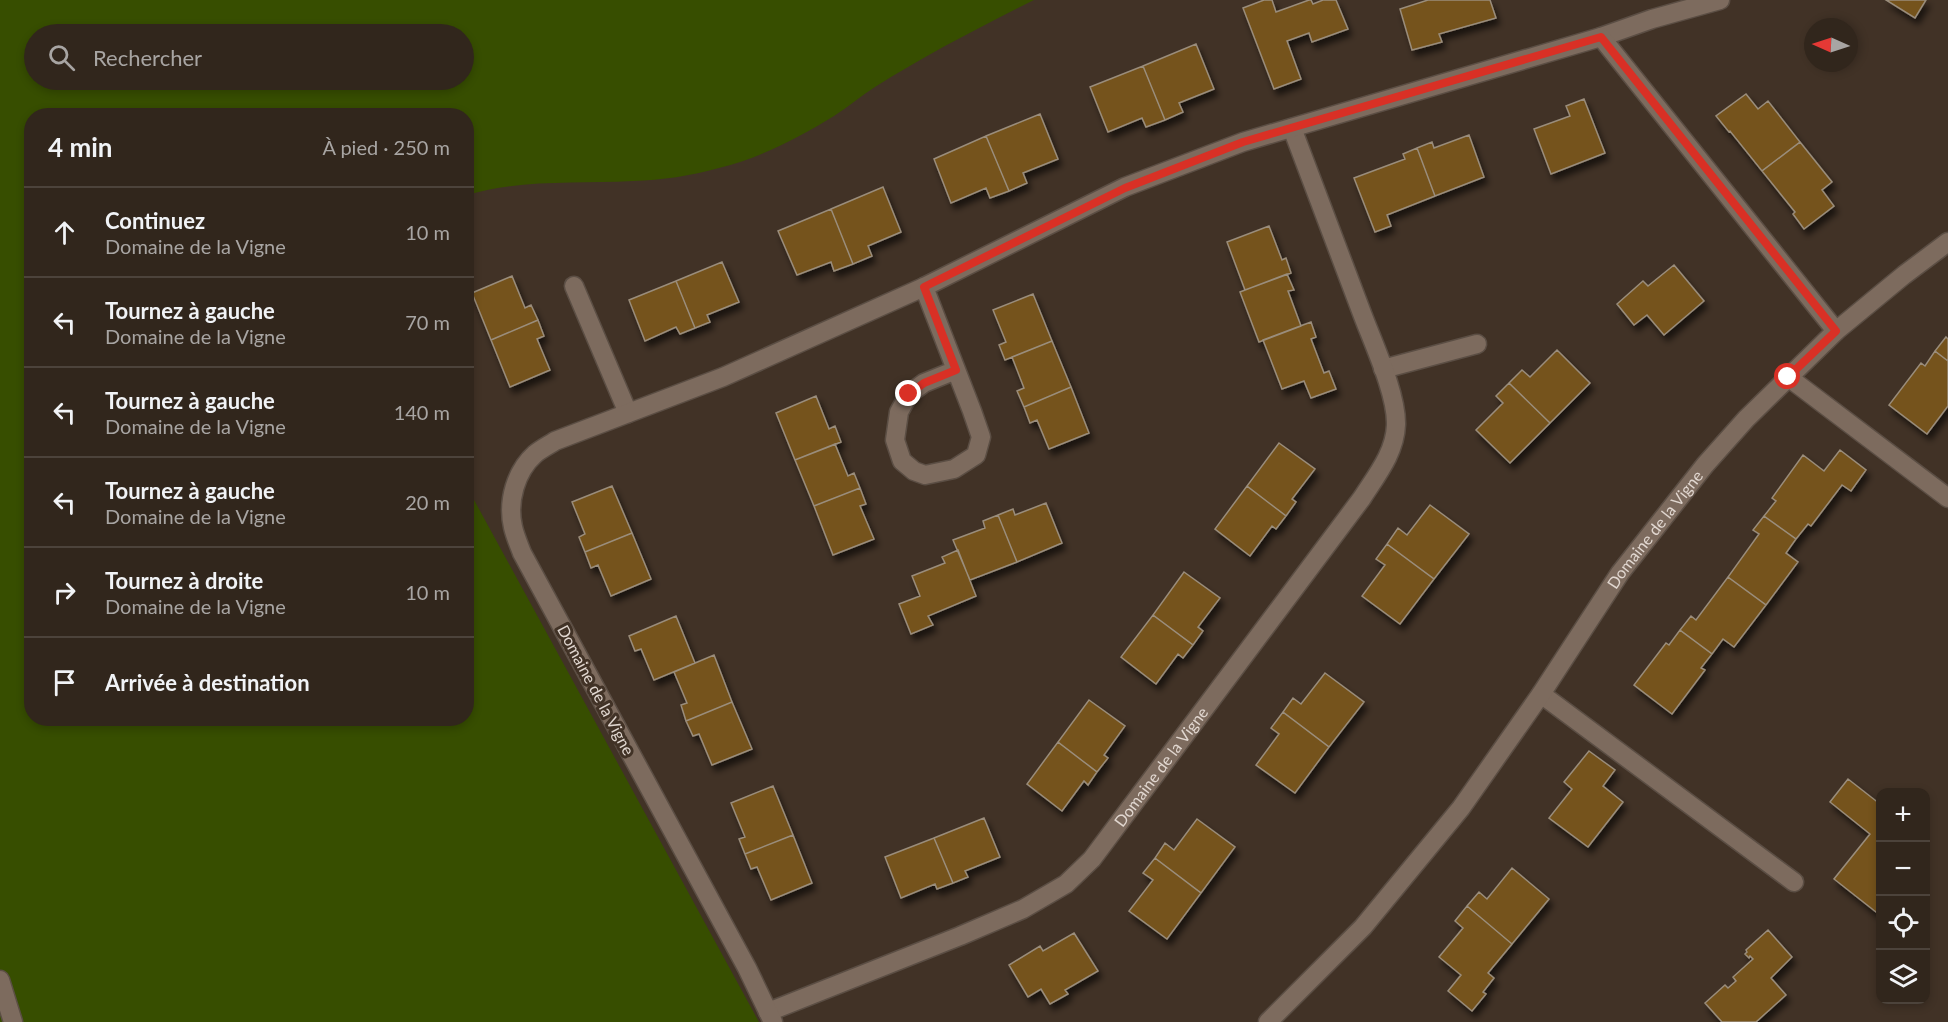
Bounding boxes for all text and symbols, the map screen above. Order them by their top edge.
north arrow [1804,18,1858,72]
search box [24,24,474,90]
icon: search [45,41,78,74]
text: Rechercher [93,44,202,71]
text: 4 min [48,131,112,163]
text: À pied · 250 m [322,135,450,159]
text: Continuez [105,207,205,234]
icon: ahead [48,216,81,249]
text: 10 m [405,220,450,244]
text: Domaine de la Vigne [105,234,286,258]
text: Tournez à gauche [105,297,275,324]
icon: left [48,306,81,339]
text: 70 m [405,310,450,334]
text: Domaine de la Vigne [105,324,286,348]
route start [1774,363,1800,389]
route end [895,380,921,406]
text: Tournez à gauche [105,387,275,414]
icon: left [48,396,81,429]
text: 140 m [394,400,450,424]
text: Domaine de la Vigne [105,414,286,438]
street label: Domaine de la Vigne [1603,466,1706,592]
text: Tournez à gauche [105,477,275,504]
icon: left [48,486,81,519]
text: 20 m [405,490,450,514]
text: Domaine de la Vigne [105,504,286,528]
text: Tournez à droite [105,567,263,594]
icon: right [48,576,81,609]
text: 10 m [405,580,450,604]
text: Domaine de la Vigne [105,594,286,618]
street label: Domaine de la Vigne [554,621,639,758]
icon: arrive [48,666,81,699]
text: Arrivée à destination [105,669,310,696]
street label: Domaine de la Vigne [1110,703,1212,830]
map controls [1876,788,1930,1004]
button: + [1876,788,1930,842]
button: − [1876,842,1930,896]
button: locate [1876,896,1930,950]
button: layers [1876,950,1930,1004]

